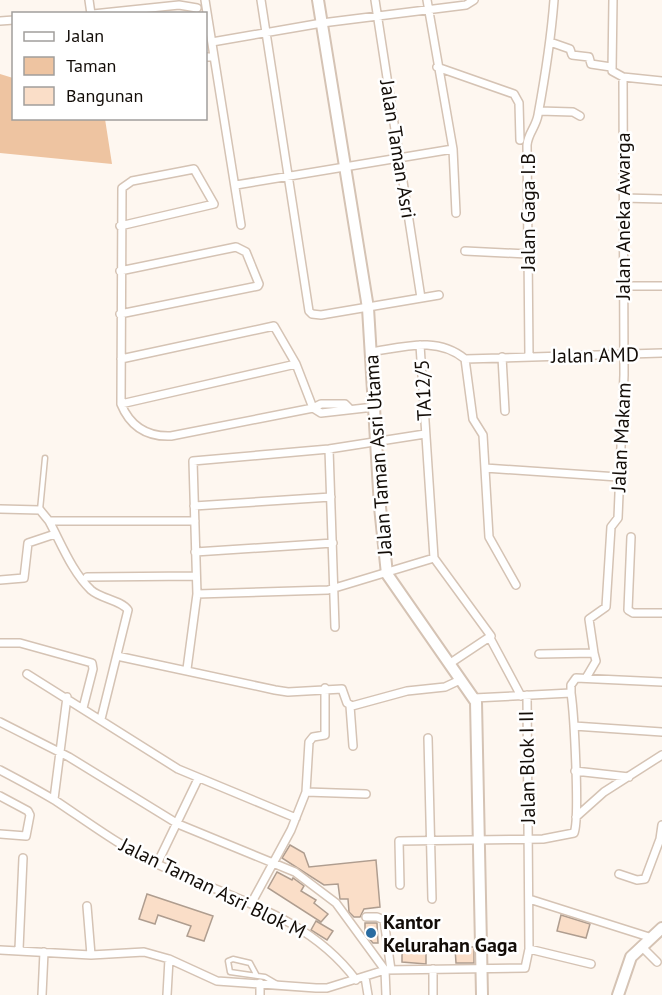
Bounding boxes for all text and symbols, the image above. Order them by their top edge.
legend [12,12,207,120]
text: Jalan [65,24,104,47]
text: Taman [66,54,116,77]
street label: Jalan Taman Asri [374,77,422,220]
text: Bangunan [66,84,143,107]
street label: Jalan Aneka Awarga [610,132,636,301]
street label: Jalan Gaga I.B [515,153,541,272]
street label: Jalan AMD [550,341,639,369]
street label: Jalan Taman Asri Utama [358,354,398,557]
street label: TA12/5 [408,359,438,421]
street label: Jalan Makam [605,382,637,493]
street label: Jalan Blok I II [513,710,541,825]
street label: Jalan Taman Asri Blok M [115,831,310,944]
place label: Kantor Kelurahan Gaga [383,909,518,958]
marker: Kantor Kelurahan Gaga [364,926,378,940]

